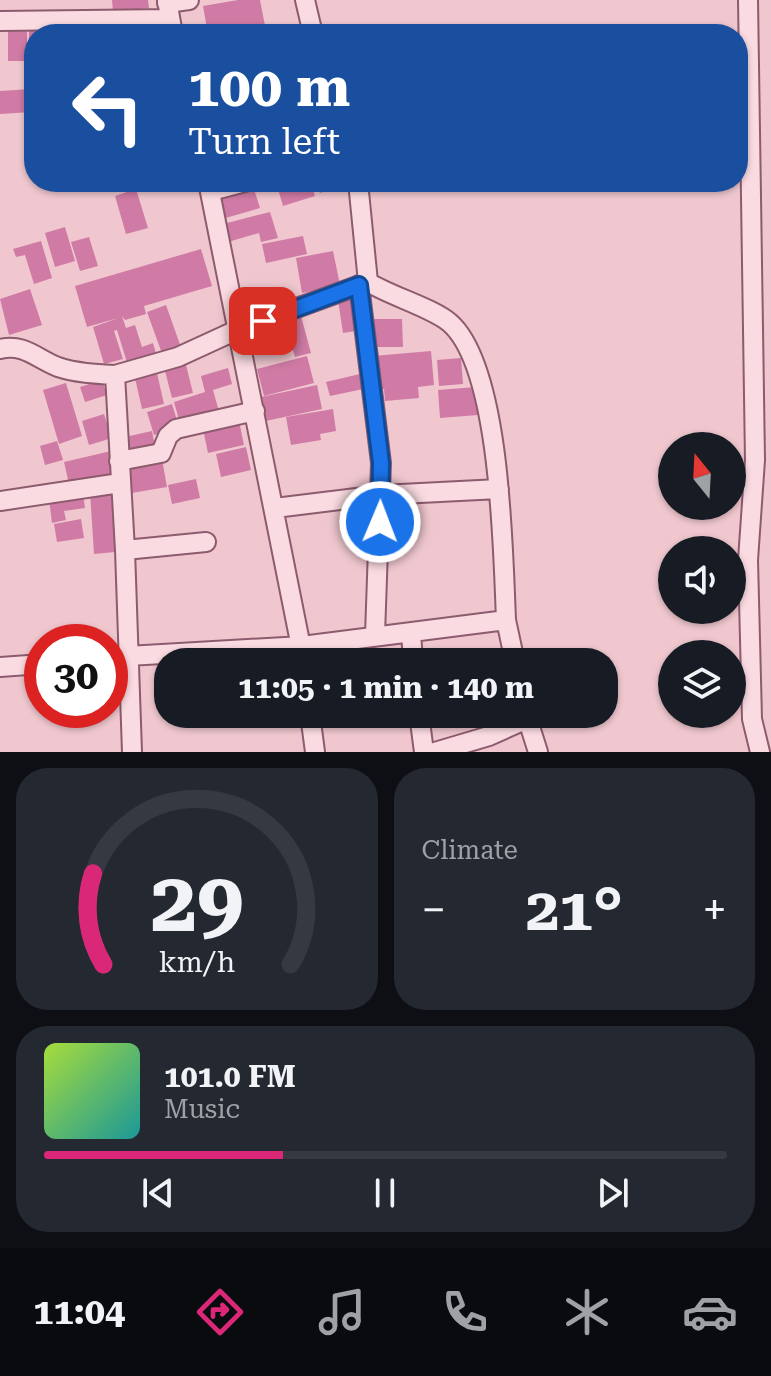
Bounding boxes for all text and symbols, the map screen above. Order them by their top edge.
text: 100 m [188,54,350,120]
icon: left [56,56,160,160]
text: Turn left [188,121,340,163]
pin [229,287,297,355]
icon: arrive [241,299,285,343]
north arrow [658,432,746,520]
map controls [658,432,746,728]
position arrow [338,480,422,564]
button: sound [658,536,746,624]
speed limit sign: 30 [24,624,128,728]
button: layers [658,640,746,728]
text: 11:05 · 1 min · 140 m [238,670,534,705]
text: Climate [422,835,518,865]
text: 29 [150,854,243,951]
text: 21° [526,874,623,945]
text: − [422,884,446,936]
text: + [702,884,727,936]
text: km/h [158,945,235,979]
text: 101.0 FM [164,1059,296,1094]
text: Music [164,1094,240,1124]
icon: previous [136,1171,180,1215]
icon: pause [363,1171,407,1215]
icon: next [591,1171,635,1215]
icon: directions [192,1284,248,1340]
icon: music [314,1284,370,1340]
icon: phone [437,1284,493,1340]
icon: climate [559,1284,615,1340]
icon: car [682,1284,738,1340]
text: 11:04 [33,1291,125,1333]

